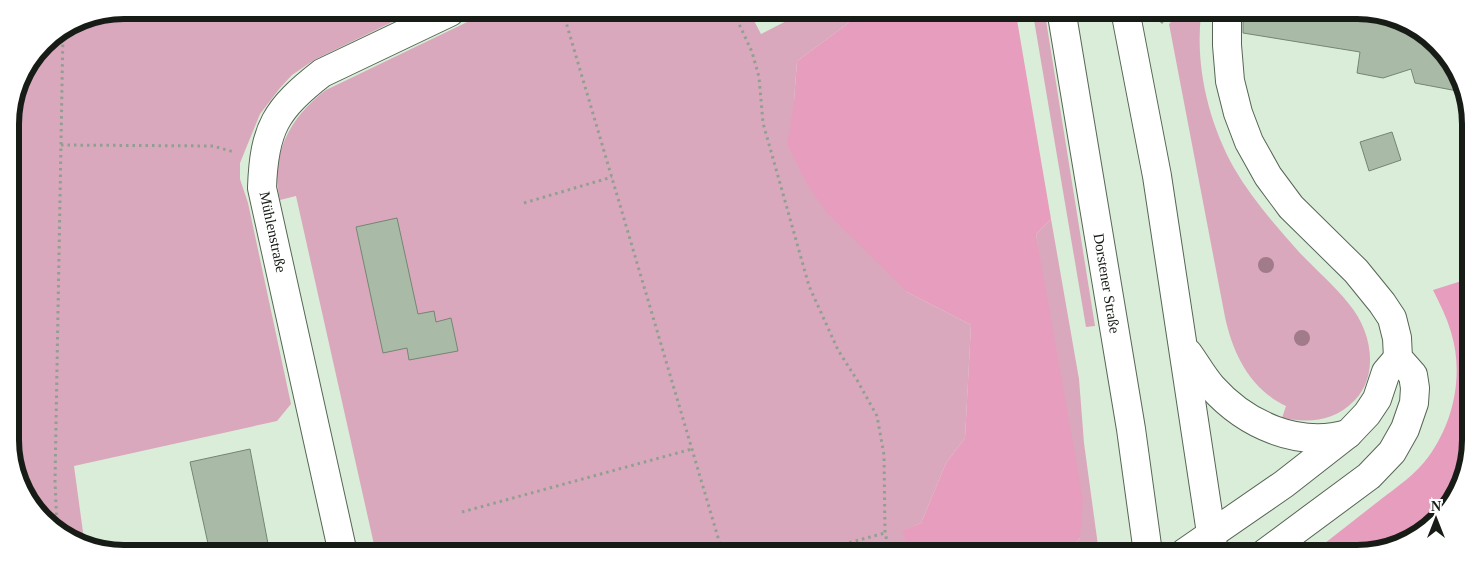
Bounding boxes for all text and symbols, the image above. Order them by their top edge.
street label: Mühlenstraße [257,190,289,274]
street label: Dorstener Straße [1090,232,1123,335]
north arrow [1411,494,1461,544]
text: N [1431,499,1441,514]

